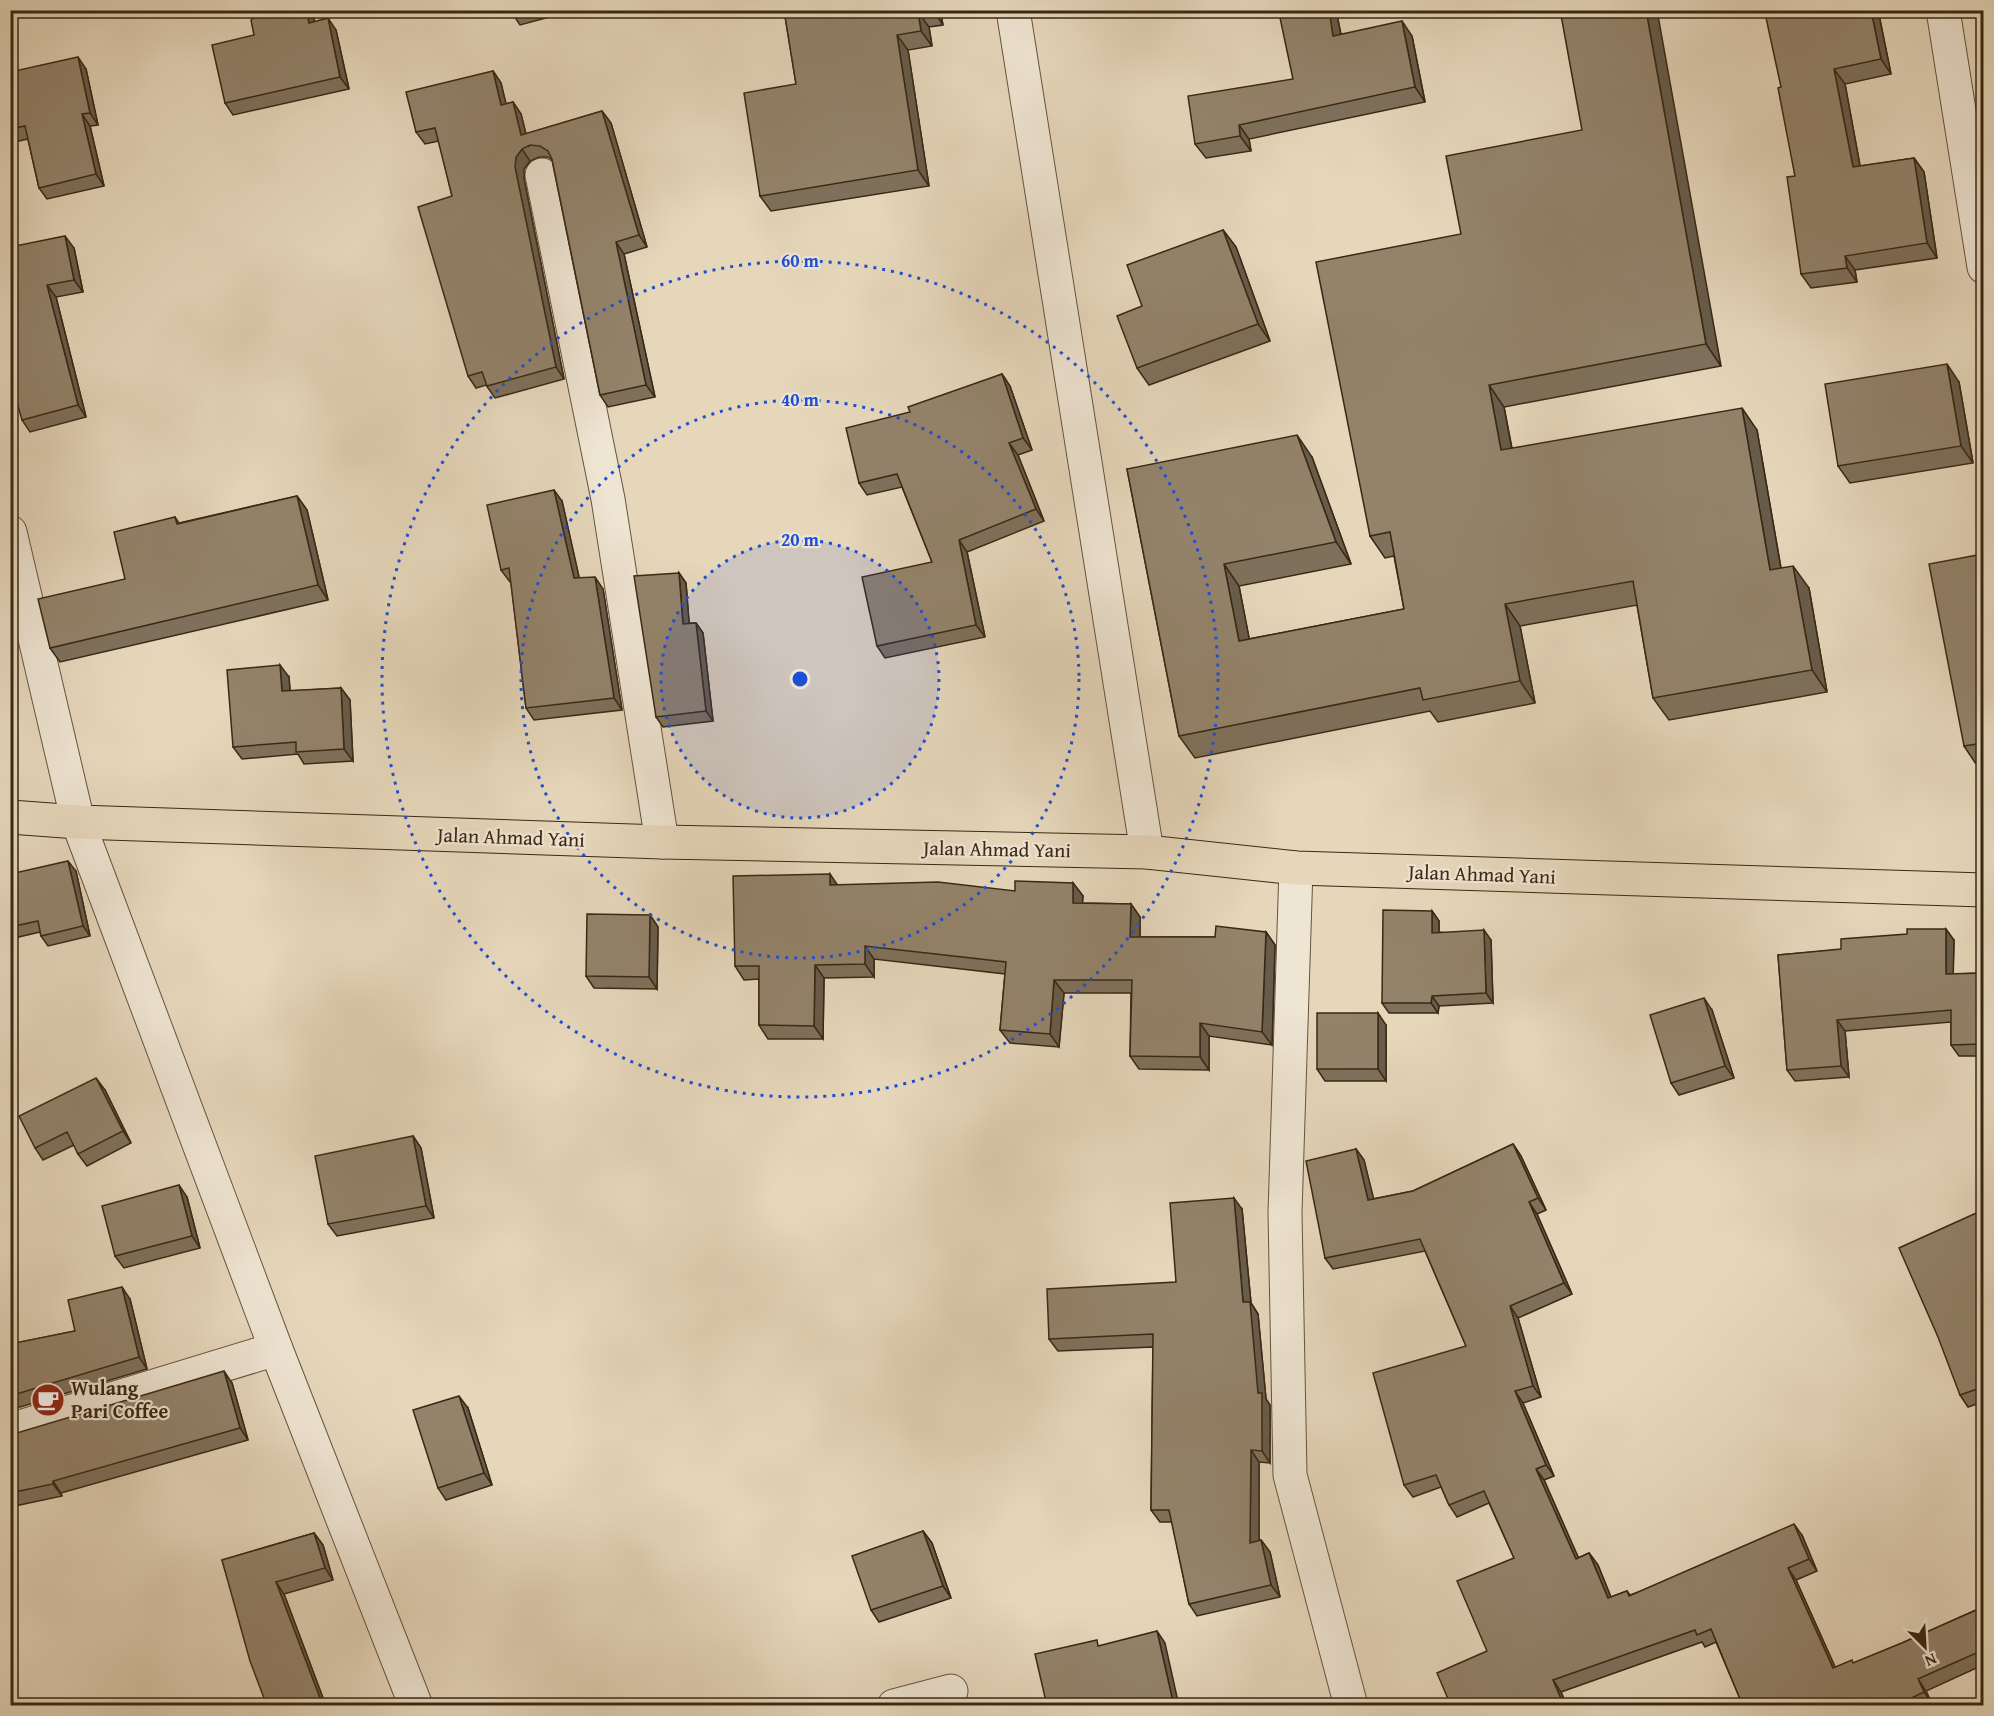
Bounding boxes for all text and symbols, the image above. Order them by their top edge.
text: 60 m [781,247,820,274]
text: 40 m [781,386,820,413]
text: 20 m [781,526,820,553]
centre of rings [790,669,810,689]
street label: Jalan Ahmad Yani [434,819,586,854]
street label: Jalan Ahmad Yani [920,833,1072,864]
street label: Jalan Ahmad Yani [1405,856,1557,891]
place label: Wulang Pari Coffee [71,1373,168,1425]
cafe icon: Wulang Pari Coffee [30,1382,66,1418]
north arrow [1895,1617,1955,1677]
text: N [1921,1648,1941,1674]

